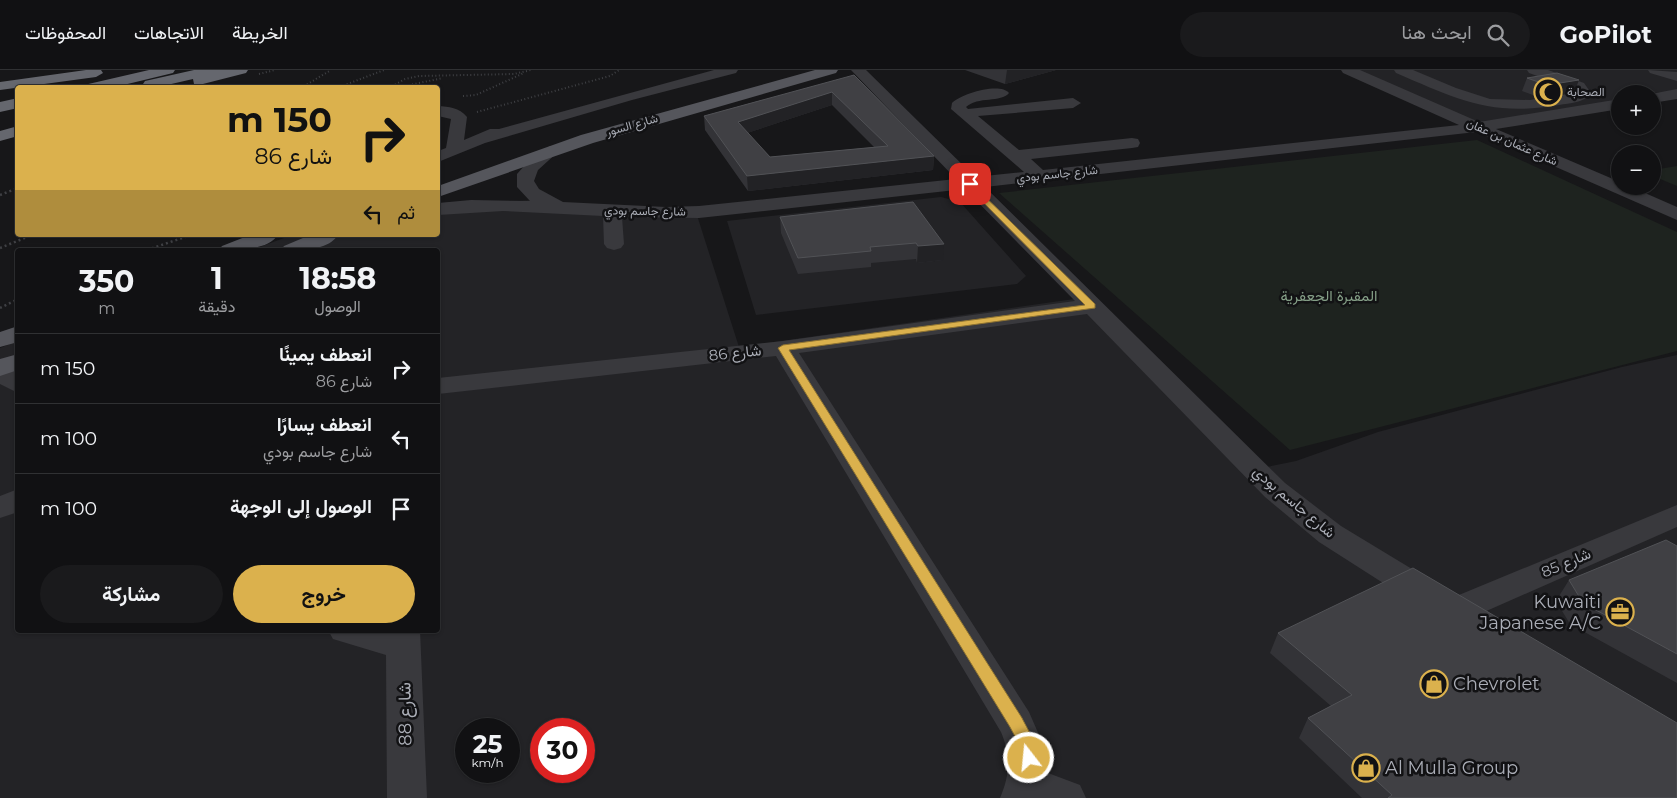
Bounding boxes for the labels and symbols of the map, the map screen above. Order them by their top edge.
mosque icon: الصحابة [1533,77,1563,107]
place label: الصحابة [1567,84,1605,99]
street label: شارع السور [603,110,660,141]
street label: شارع عثمان بن عفان [1464,115,1560,170]
street label: شارع جاسم بودي [1016,162,1099,188]
pin [949,163,991,205]
street label: شارع جاسم بودي [604,202,686,222]
park label: المقبرة الجعفرية [1281,286,1377,305]
street label: شارع 86 [708,340,763,367]
street label: شارع جاسم بودي [1246,461,1340,545]
street label: شارع 85 [1538,544,1594,583]
place label: Kuwaiti Japanese A/C [1478,591,1601,634]
office icon: Kuwaiti Japanese A/C [1605,597,1635,627]
shop icon: Chevrolet [1419,669,1449,699]
place label: Chevrolet [1453,673,1540,695]
street label: شارع 88 [393,682,418,746]
speed limit sign: 30 [530,718,595,783]
position arrow [1002,731,1054,783]
shop icon: Al Mulla Group [1351,753,1381,783]
place label: Al Mulla Group [1385,757,1518,779]

